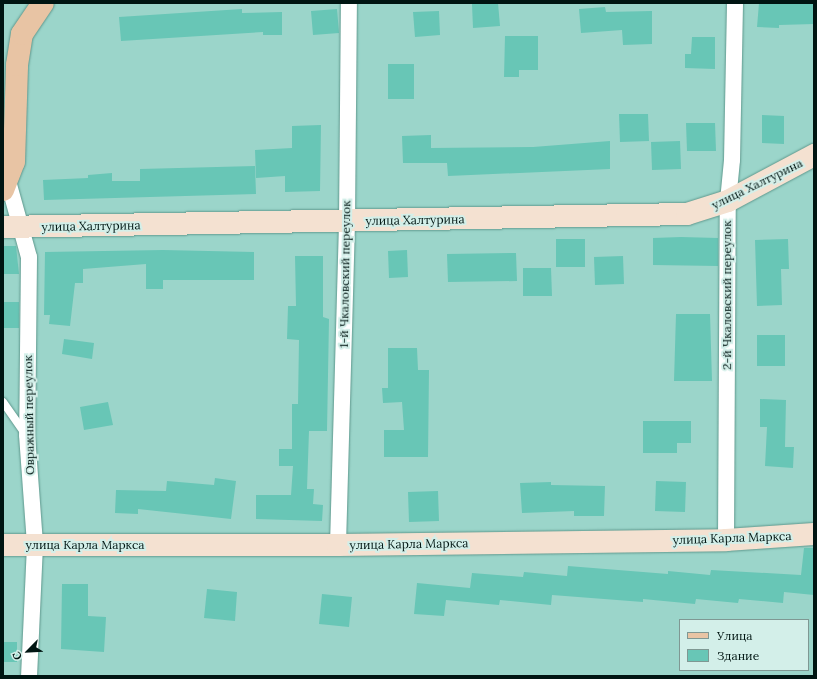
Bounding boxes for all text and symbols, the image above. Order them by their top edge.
street label: улица Халтурина [709,156,805,212]
street label: 1-й Чкаловский переулок [337,200,353,348]
street label: улица Халтурина [365,212,465,228]
street label: улица Халтурина [41,218,141,234]
street label: 2-й Чкаловский переулок [720,220,734,370]
street label: Овражный переулок [21,355,37,475]
street label: улица Карла Маркса [672,529,792,547]
street label: улица Карла Маркса [349,536,469,552]
street label: улица Карла Маркса [26,538,144,552]
legend [679,619,809,671]
text: Улица [717,628,753,643]
north arrow [8,631,48,671]
text: Здание [717,648,759,663]
text: С [9,650,25,662]

